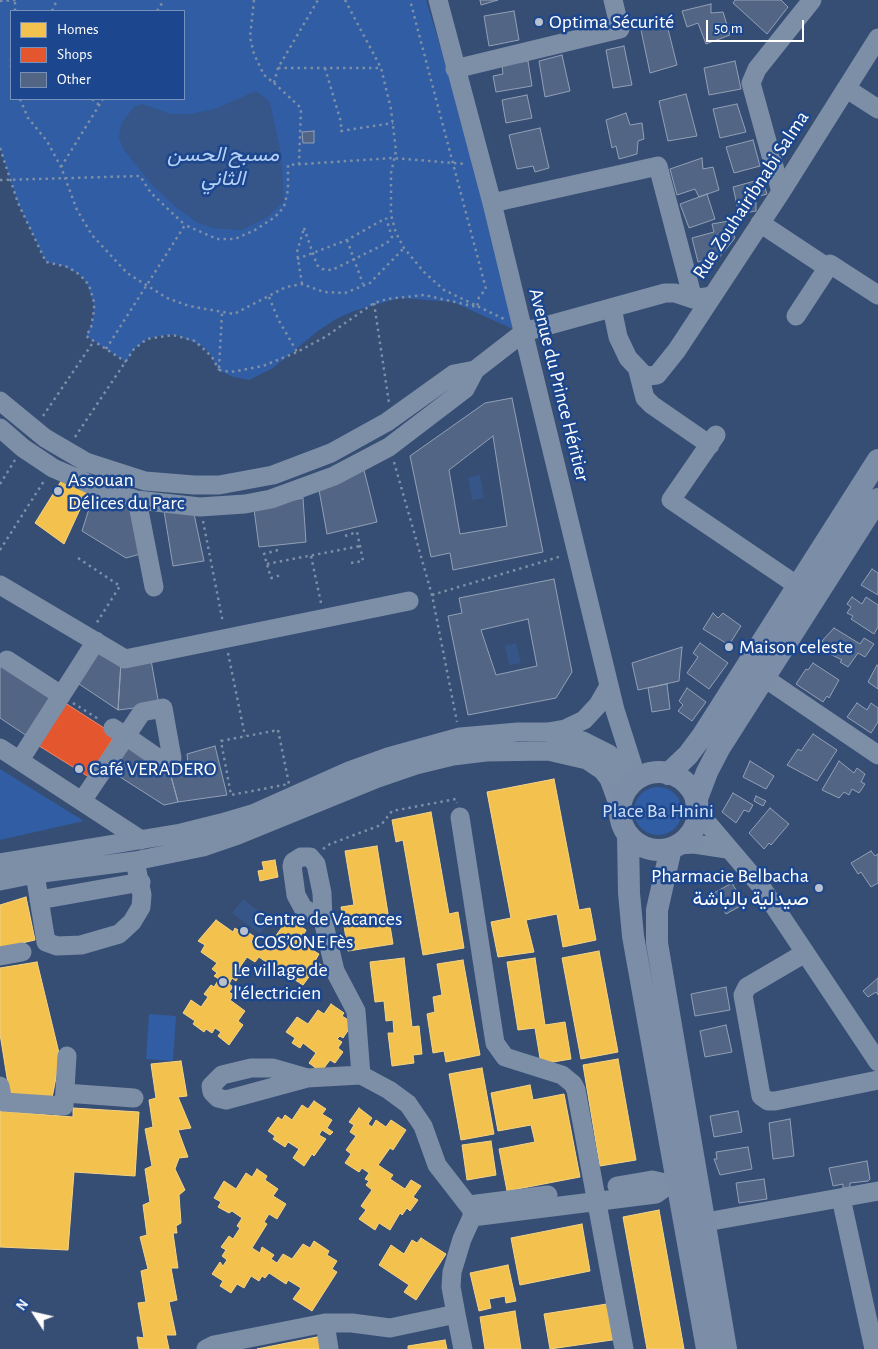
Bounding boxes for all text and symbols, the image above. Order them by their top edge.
legend [10,10,185,100]
place label: Optima Sécurité [549,10,674,34]
scale bar [708,10,806,42]
marker: Optima Sécurité [533,16,545,28]
text: 50 m [714,21,743,36]
text: Homes [57,22,99,37]
text: Shops [57,47,92,62]
text: Other [57,72,91,87]
street label: Rue Zouhairibnabi Salma [688,106,814,284]
water label: مسبح الحسن الثاني [167,142,279,192]
street label: Avenue du Prince Héritier [523,286,595,484]
place label: Assouan Délices du Parc [68,468,184,515]
marker: Assouan Délices du Parc [52,485,64,497]
place label: Maison celeste [739,635,853,659]
marker: Maison celeste [723,641,735,653]
place label: Café VERADERO [89,757,216,781]
marker: Café VERADERO [73,763,85,775]
park label: Place Ba Hnini [602,799,714,823]
place label: Pharmacie Belbacha صيدلية بالباشة [651,864,809,911]
marker: Pharmacie Belbacha صيدلية بالباشة [813,882,825,894]
place label: Centre de Vacances COS’ONE Fès [254,907,402,954]
marker: Centre de Vacances COS’ONE Fès [238,925,250,937]
place label: Le village de l'électricien [233,958,328,1005]
marker: Le village de l'électricien [217,976,229,988]
north arrow [10,1289,60,1339]
text: N [14,1297,31,1313]

